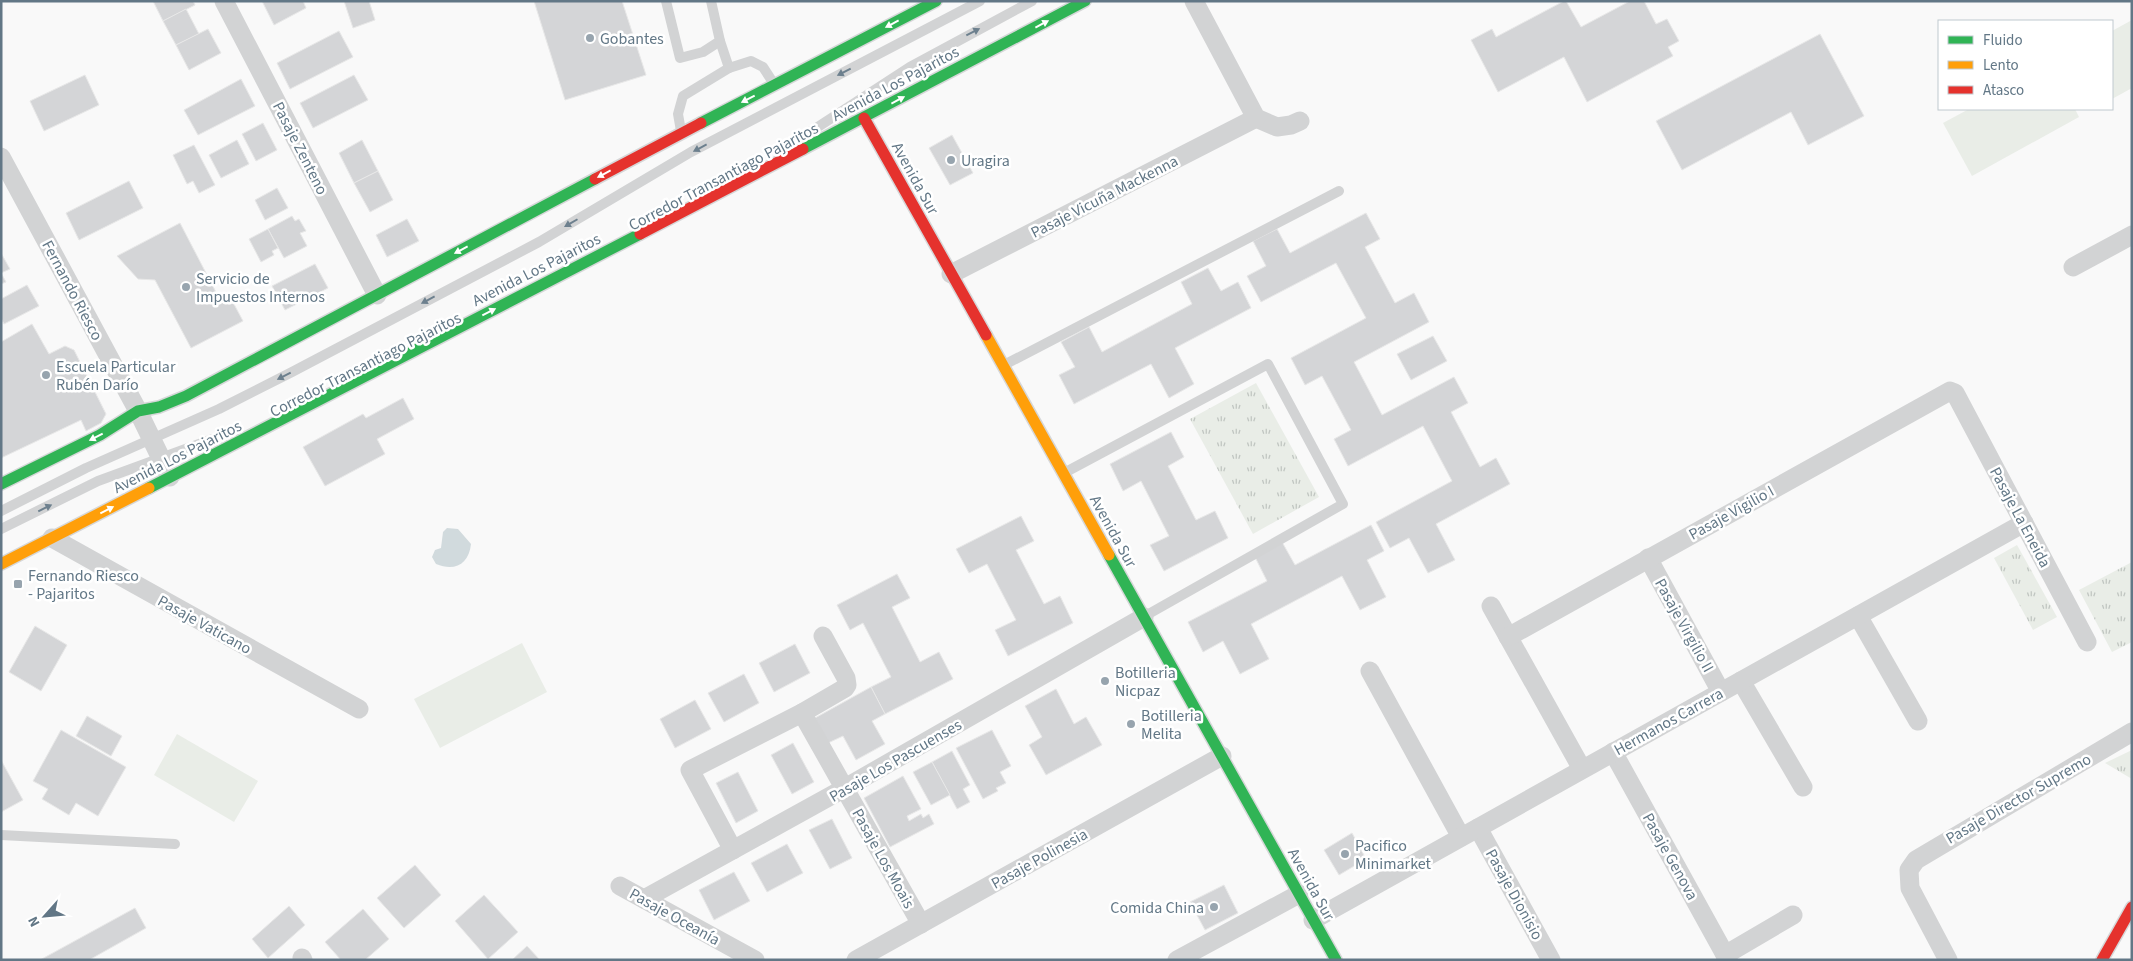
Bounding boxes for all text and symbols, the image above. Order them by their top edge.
one-way arrow [885,20,900,28]
one-way arrow [1035,20,1049,28]
legend [1938,20,2113,110]
place label: Gobantes [600,28,664,50]
one-way arrow [966,28,980,36]
text: Fluido [1983,30,2023,51]
marker: Gobantes [584,32,596,44]
street label: Avenida Los Pajaritos [828,41,963,127]
text: Lento [1983,55,2019,76]
one-way arrow [836,68,851,76]
text: Atasco [1983,80,2024,101]
one-way arrow [741,95,755,103]
one-way arrow [891,96,906,104]
street label: Pasaje Zenteno [267,98,333,199]
street label: Corredor Transantiago Pajaritos [625,117,822,236]
street label: Avenida Sur [886,138,944,219]
one-way arrow [692,144,707,152]
place label: Uragira [961,150,1010,172]
street label: Pasaje Vicuña Mackenna [1027,150,1182,244]
marker: Uragira [945,154,957,166]
one-way arrow [597,170,611,178]
one-way arrow [565,219,578,228]
street label: Avenida Los Pajaritos [468,228,605,312]
street label: Fernando Riesco [36,236,108,345]
one-way arrow [453,246,468,254]
place label: Servicio de Impuestos Internos [196,268,325,308]
marker: Servicio de Impuestos Internos [180,281,192,293]
one-way arrow [421,296,435,304]
street label: Corredor Transantiago Pajaritos [266,307,465,423]
one-way arrow [482,308,497,316]
place label: Escuela Particular Rubén Darío [56,356,176,396]
marker: Escuela Particular Rubén Darío [40,369,52,381]
one-way arrow [277,372,291,380]
street label: Avenida Los Pajaritos [109,415,246,499]
one-way arrow [89,433,103,441]
street label: Pasaje La Eneida [1984,463,2056,572]
street label: Pasaje Vigilio I [1685,480,1778,545]
street label: Avenida Sur [1084,491,1142,572]
one-way arrow [38,504,52,512]
one-way arrow [100,506,114,514]
place label: Fernando Riesco - Pajaritos [28,565,139,605]
street label: Pasaje Virgilio II [1649,575,1719,676]
marker: Fernando Riesco - Pajaritos [12,578,24,590]
street label: Pasaje Vaticano [154,590,255,660]
place label: Botilleria Nicpaz [1115,662,1176,702]
marker: Botilleria Nicpaz [1099,675,1111,687]
street label: Hermanos Carrera [1610,683,1727,761]
place label: Botilleria Melita [1141,705,1202,745]
street label: Pasaje Los Pascuenses [825,714,966,808]
marker: Botilleria Melita [1125,718,1137,730]
street label: Pasaje Director Supremo [1942,748,2095,850]
street label: Pasaje Los Moais [847,805,920,913]
street label: Pasaje Genova [1637,809,1703,904]
street label: Pasaje Polinesia [987,823,1092,894]
place label: Pacifico Minimarket [1355,835,1432,875]
street label: Avenida Sur [1282,844,1340,925]
street label: Pasaje Dionisio [1480,845,1548,944]
marker: Pacifico Minimarket [1339,848,1351,860]
street label: Pasaje Oceanía [625,883,724,951]
north arrow [20,891,70,941]
place label: Comida China [1110,897,1204,919]
marker: Comida China [1208,901,1220,913]
text: N [23,913,45,930]

